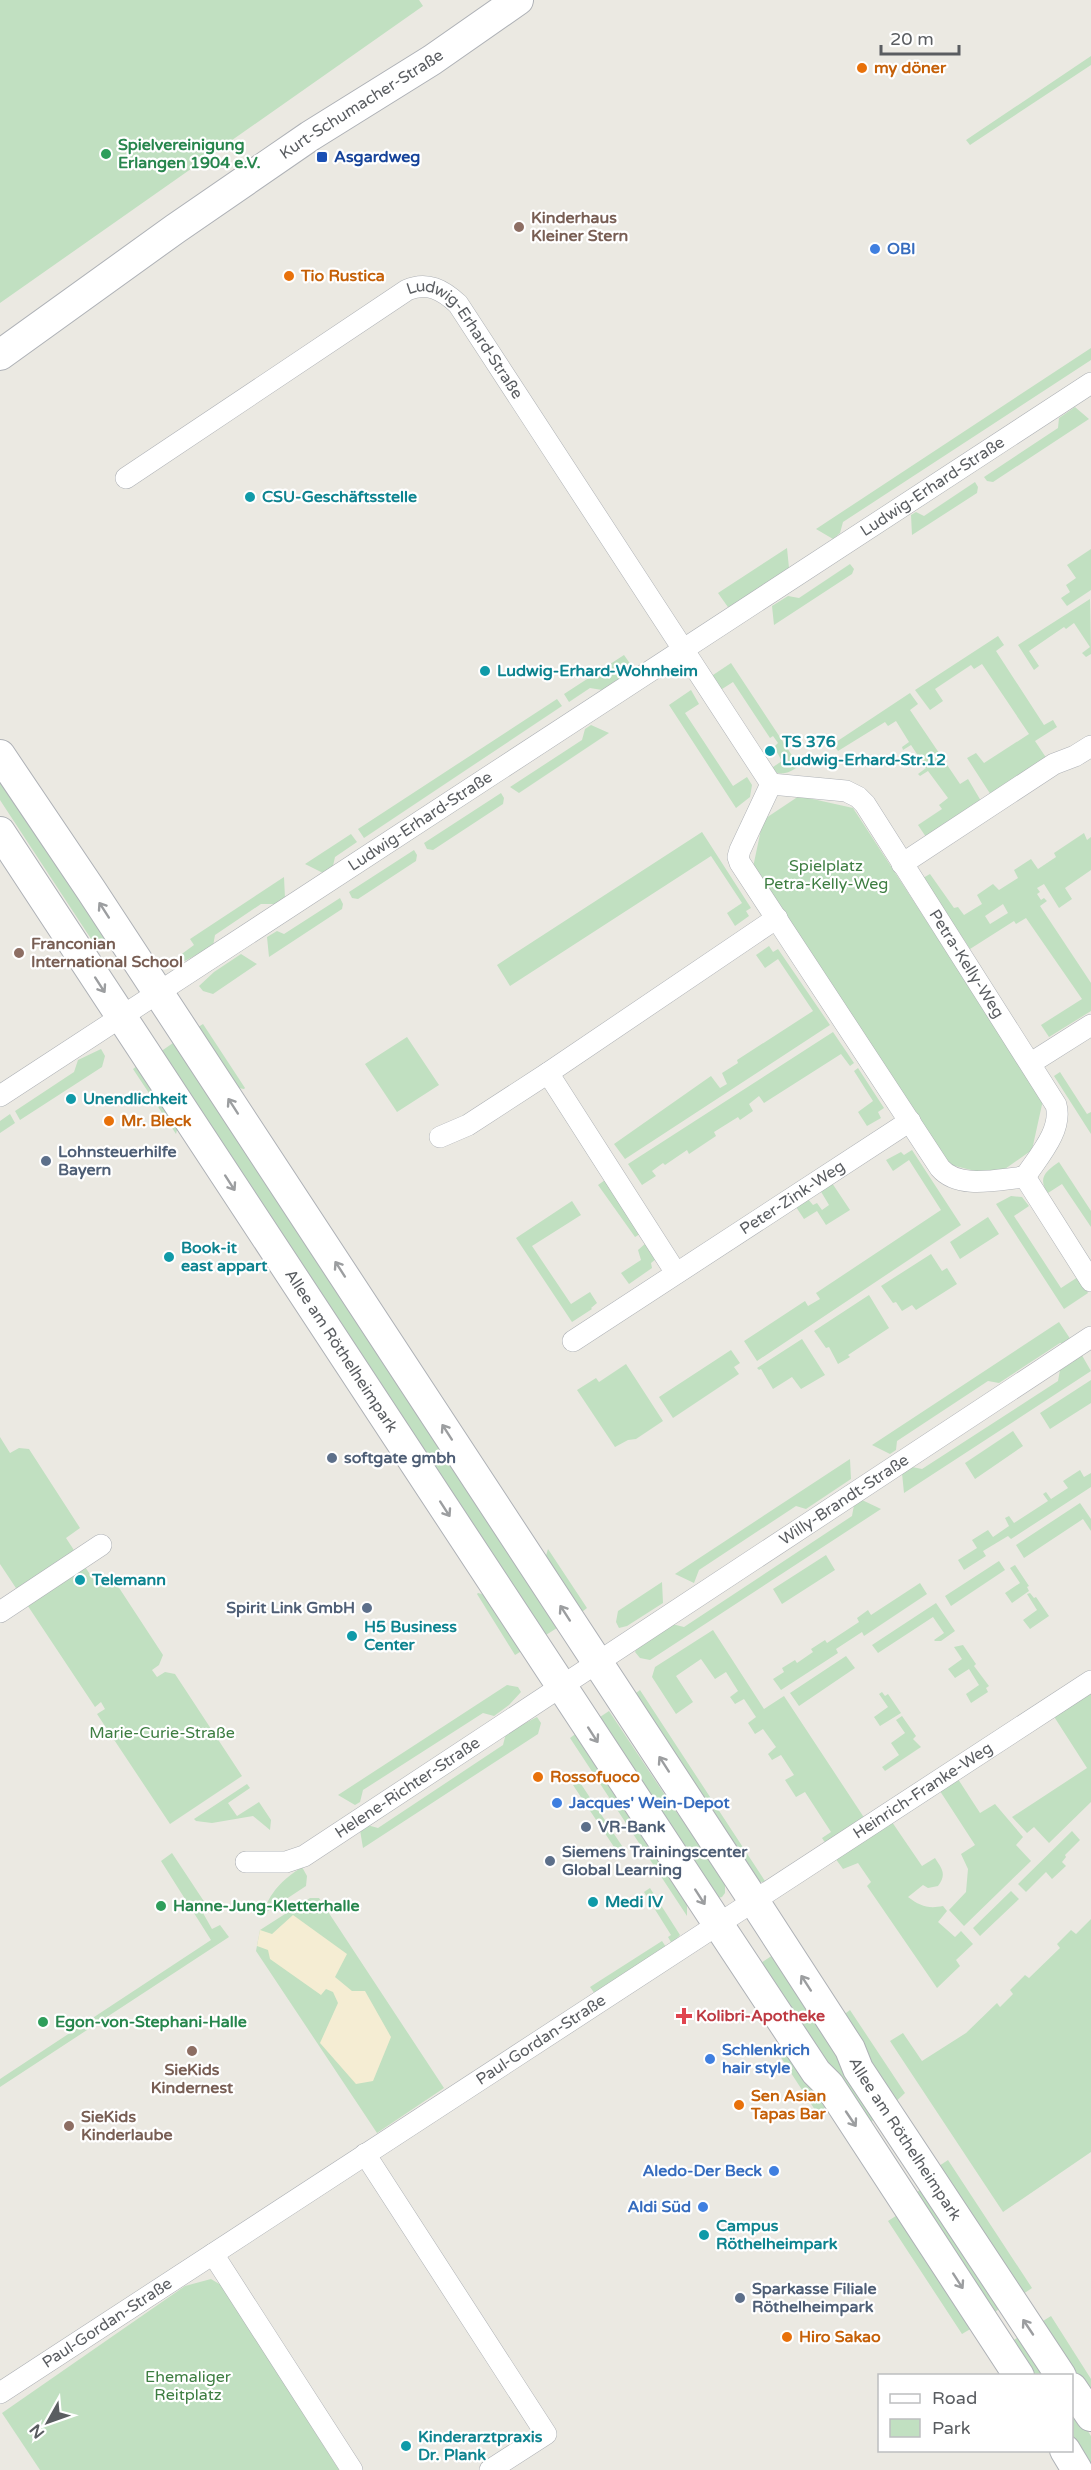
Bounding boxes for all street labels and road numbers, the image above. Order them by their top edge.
street label: Kurt-Schumacher-Straße [276,45,447,164]
street label: Ludwig-Erhard-Straße [404,276,527,403]
street label: Ludwig-Erhard-Straße [857,432,1008,541]
street label: Ludwig-Erhard-Straße [344,767,496,876]
street label: Petra-Kelly-Weg [925,906,1008,1022]
street label: Peter-Zink-Weg [736,1156,849,1239]
street label: Allee am Röthelheimpark [280,1265,402,1437]
street label: Willy-Brandt-Straße [776,1450,913,1550]
street label: Helene-Richter-Straße [331,1733,484,1843]
street label: Heinrich-Franke-Weg [849,1738,996,1844]
street label: Paul-Gordan-Straße [472,1990,610,2090]
street label: Allee am Röthelheimpark [844,2055,966,2225]
street label: Paul-Gordan-Straße [38,2273,176,2373]

